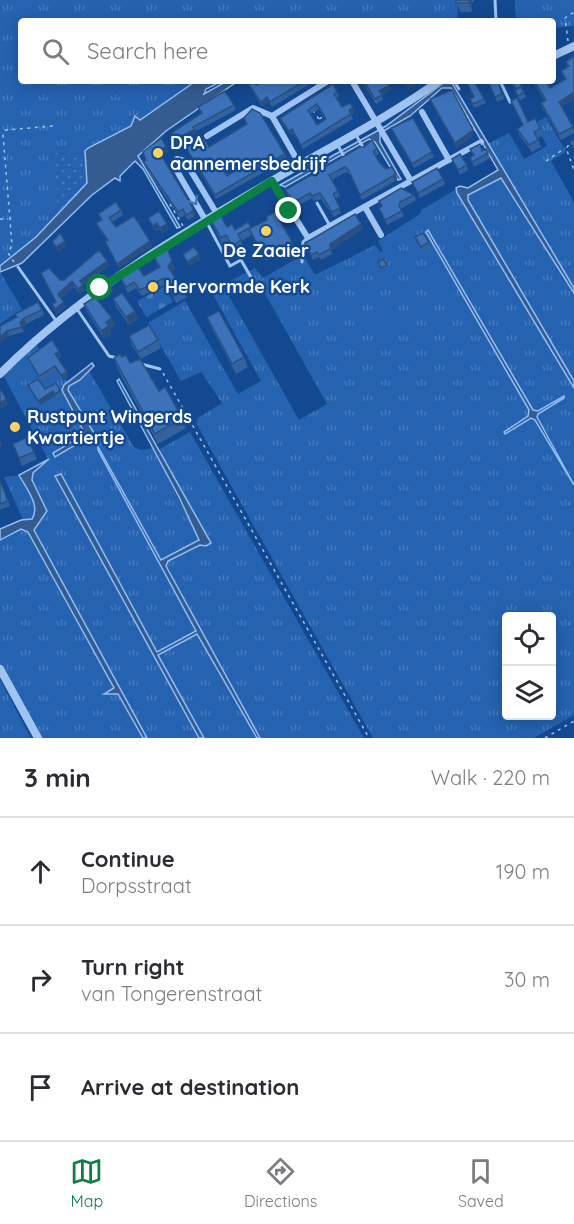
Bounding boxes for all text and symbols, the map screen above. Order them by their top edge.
search box [18,18,556,84]
icon: search [39,35,72,68]
text: Search here [87,37,208,65]
place label: DPA aannemersbedrijf [170,131,327,175]
marker: DPA aannemersbedrijf [151,146,165,160]
one-way arrow [187,195,199,205]
route end [275,197,301,223]
marker: De Zaaier [259,224,273,238]
place label: De Zaaier [223,239,309,262]
route start [86,274,112,300]
place label: Hervormde Kerk [165,275,310,298]
marker: Hervormde Kerk [146,280,160,294]
place label: Rustpunt Wingerds Kwartiertje [27,405,192,449]
marker: Rustpunt Wingerds Kwartiertje [8,420,22,434]
map controls [502,612,556,720]
button: locate [502,612,556,666]
button: layers [502,666,556,720]
text: 3 min [24,761,91,794]
text: Walk · 220 m [431,765,550,790]
text: Continue [81,845,175,873]
icon: ahead [24,855,57,888]
text: 190 m [496,859,550,884]
text: Dorpsstraat [81,873,192,898]
text: Turn right [81,953,185,981]
icon: right [24,963,57,996]
text: 30 m [504,967,550,992]
text: van Tongerenstraat [81,981,262,1006]
icon: arrive [24,1071,57,1104]
text: Arrive at destination [81,1073,299,1101]
tab: Map [70,1155,103,1211]
tab: Directions [244,1155,317,1211]
tab: Saved [458,1155,504,1211]

